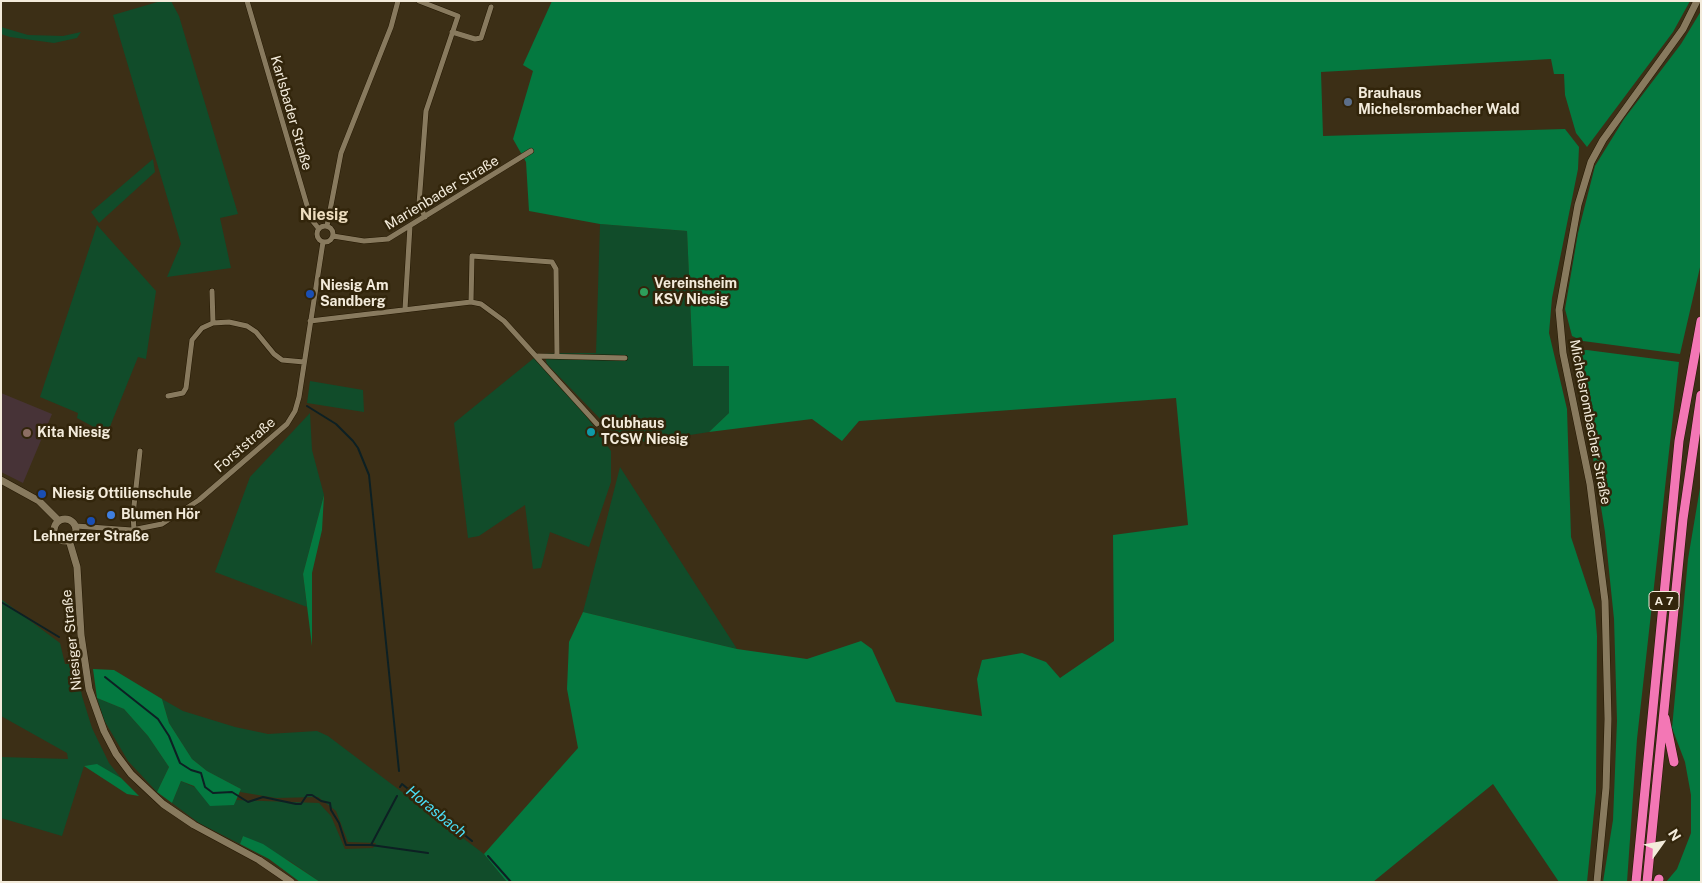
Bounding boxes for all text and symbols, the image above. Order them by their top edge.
street label: Karlsbader Straße [267,54,315,172]
place label: Brauhaus Michelsrombacher Wald [1358,86,1520,118]
marker: Brauhaus Michelsrombacher Wald [1342,96,1354,108]
street label: Marienbader Straße [382,152,502,234]
district label: Niesig [300,205,348,225]
place label: Vereinsheim KSV Niesig [654,276,737,308]
place label: Niesig Am Sandberg [320,278,388,310]
marker: Vereinsheim KSV Niesig [638,286,650,298]
marker: Niesig Am Sandberg [304,288,316,300]
street label: Michelsrombacher Straße [1566,338,1614,506]
street label: Forststraße [211,414,279,476]
place label: Clubhaus TCSW Niesig [601,416,688,448]
place label: Kita Niesig [37,425,110,441]
marker: Clubhaus TCSW Niesig [585,426,597,438]
marker: Kita Niesig [21,427,33,439]
place label: Niesig Ottilienschule [52,486,192,502]
marker: Niesig Ottilienschule [36,488,48,500]
place label: Blumen Hör [121,507,200,523]
marker: Blumen Hör [105,509,117,521]
marker: Lehnerzer Straße [85,515,97,527]
place label: Lehnerzer Straße [33,529,149,545]
street label: Niesiger Straße [58,589,86,691]
road number: A 7 [1649,592,1679,610]
water label: Horasbach [402,782,470,842]
north arrow [1637,818,1687,868]
text: N [1665,826,1684,844]

